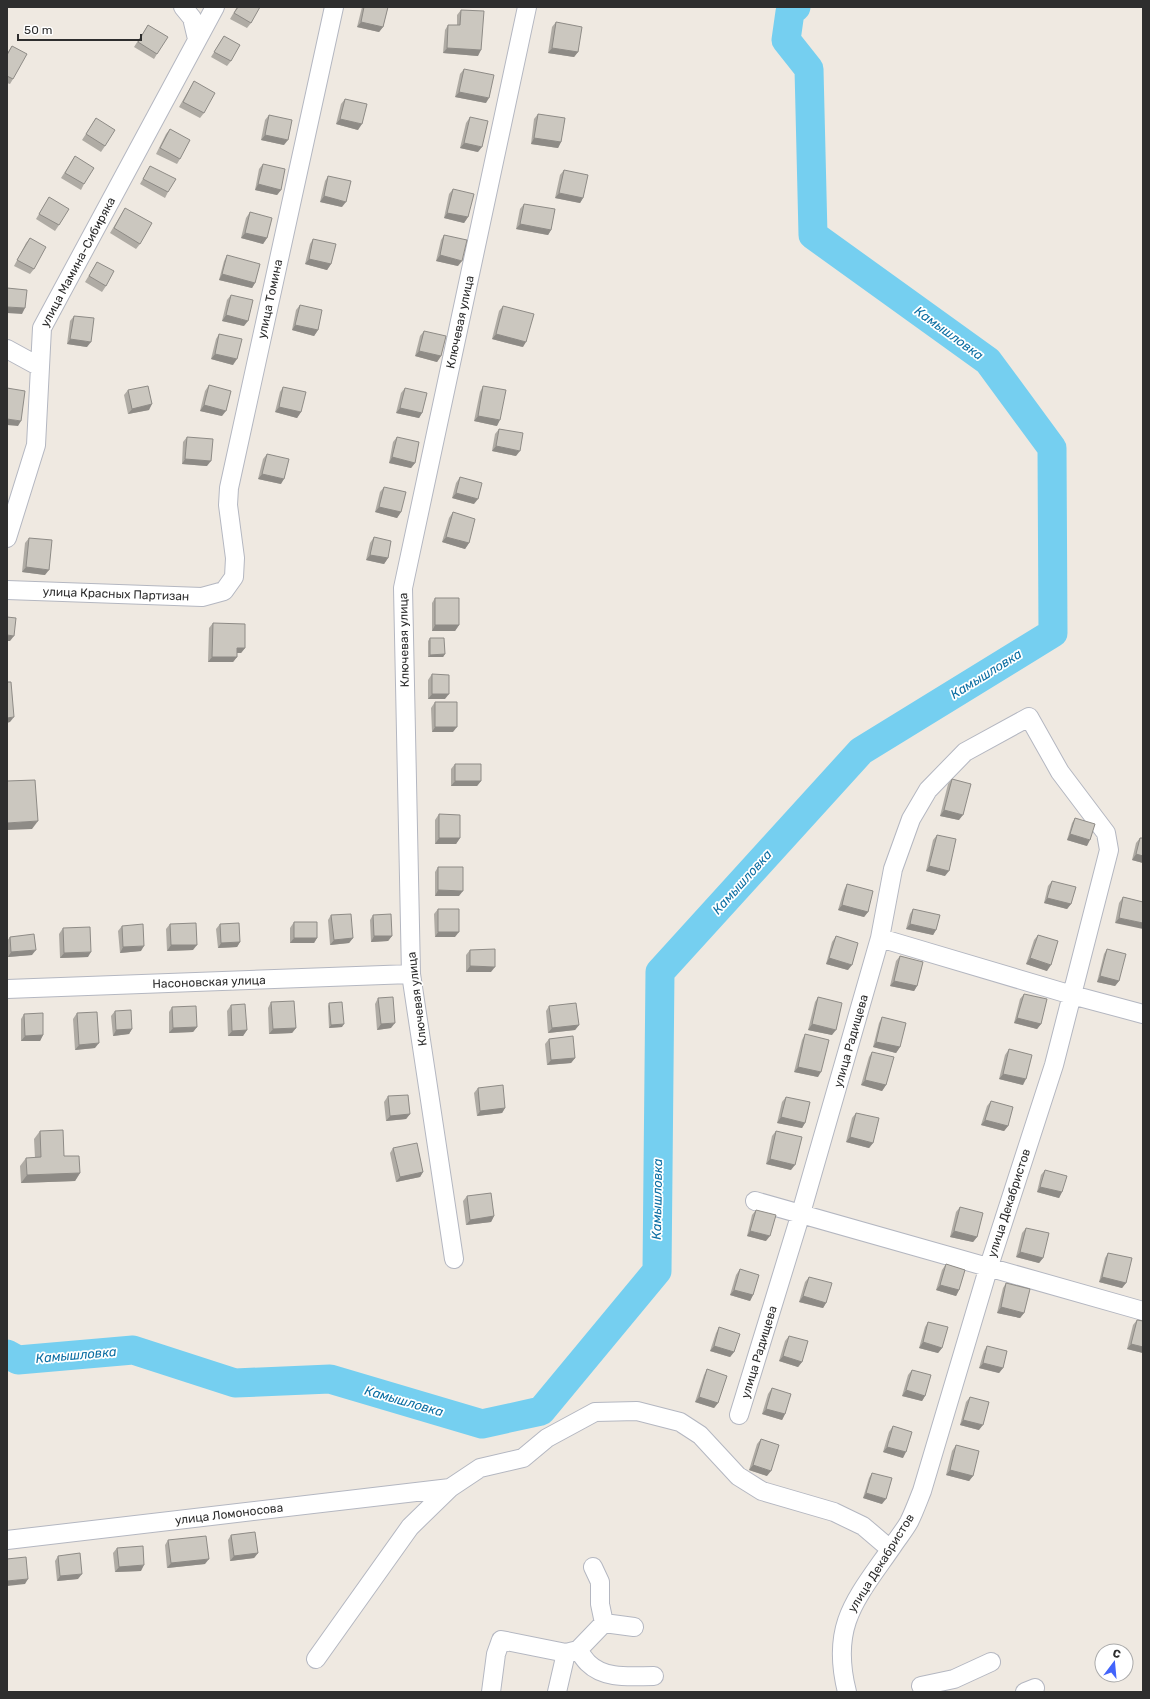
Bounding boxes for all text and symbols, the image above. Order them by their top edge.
scale bar [18,16,141,42]
text: 50 m [24,23,52,37]
street label: улица Мамина-Сибиряка [38,195,118,329]
street label: улица Томина [255,258,285,340]
street label: Ключевая улица [443,274,477,370]
water label: Камышловка [912,303,987,363]
street label: улица Красных Партизан [42,584,190,604]
street label: Ключевая улица [396,592,412,688]
water label: Камышловка [948,646,1025,702]
water label: Камышловка [709,847,775,917]
street label: Ключевая улица [404,951,430,1047]
street label: Насоновская улица [152,973,266,991]
street label: улица Радищева [831,993,871,1089]
street label: улица Декабристов [985,1147,1033,1259]
water label: Камышловка [649,1158,665,1240]
street label: улица Радищева [738,1304,780,1400]
water label: Камышловка [35,1344,117,1366]
water label: Камышловка [363,1383,445,1419]
street label: улица Ломоносова [174,1500,284,1528]
street label: улица Декабристов [845,1511,917,1615]
north arrow [1094,1643,1134,1683]
text: С [1111,1647,1122,1661]

